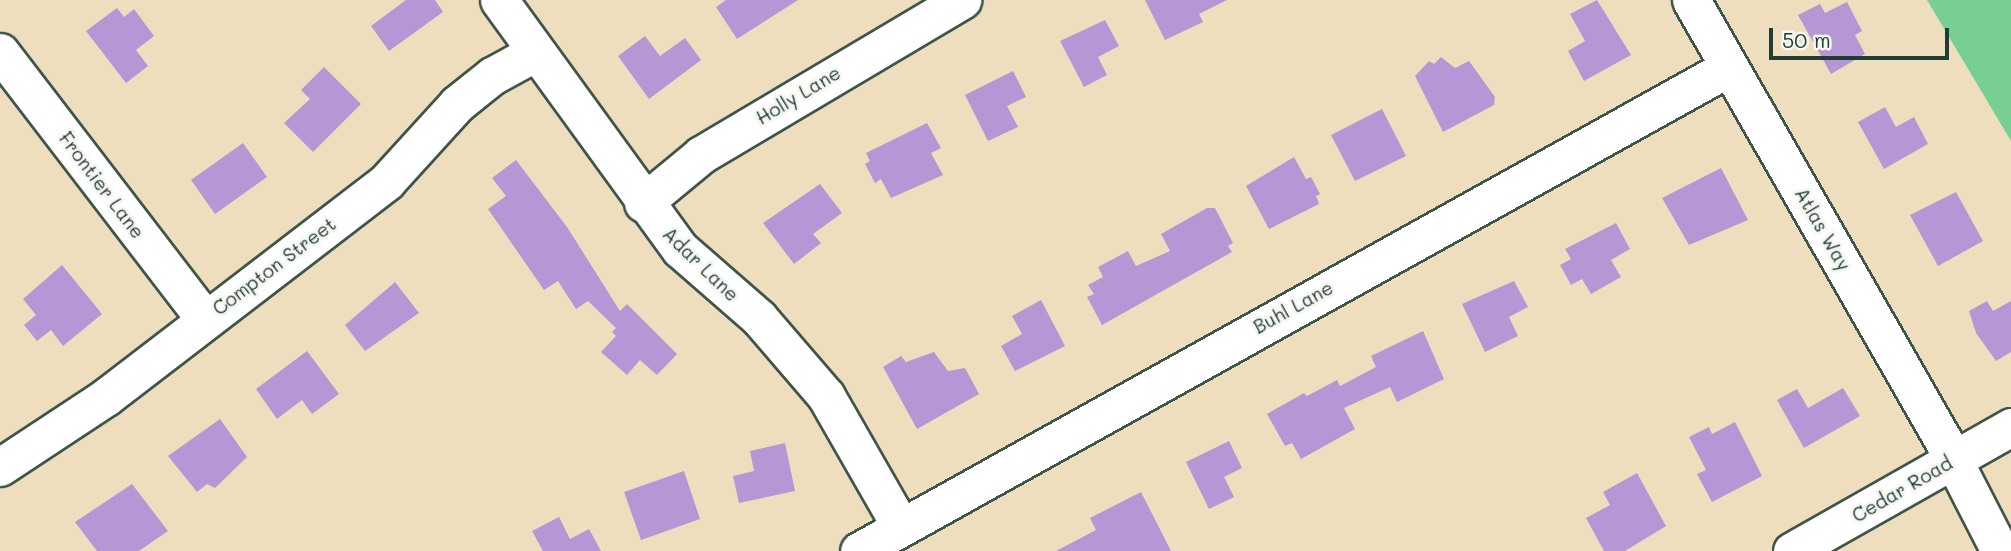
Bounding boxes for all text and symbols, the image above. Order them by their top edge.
scale bar [1773,14,1953,58]
text: 50 m [1782,26,1831,53]
street label: Holly Lane [752,61,844,129]
street label: Frontier Lane [54,127,150,243]
street label: Atlas Way [1790,184,1856,274]
street label: Compton Street [208,212,340,320]
street label: Adar Lane [658,222,744,306]
street label: Buhl Lane [1249,276,1337,338]
street label: Cedar Road [1848,451,1956,527]

